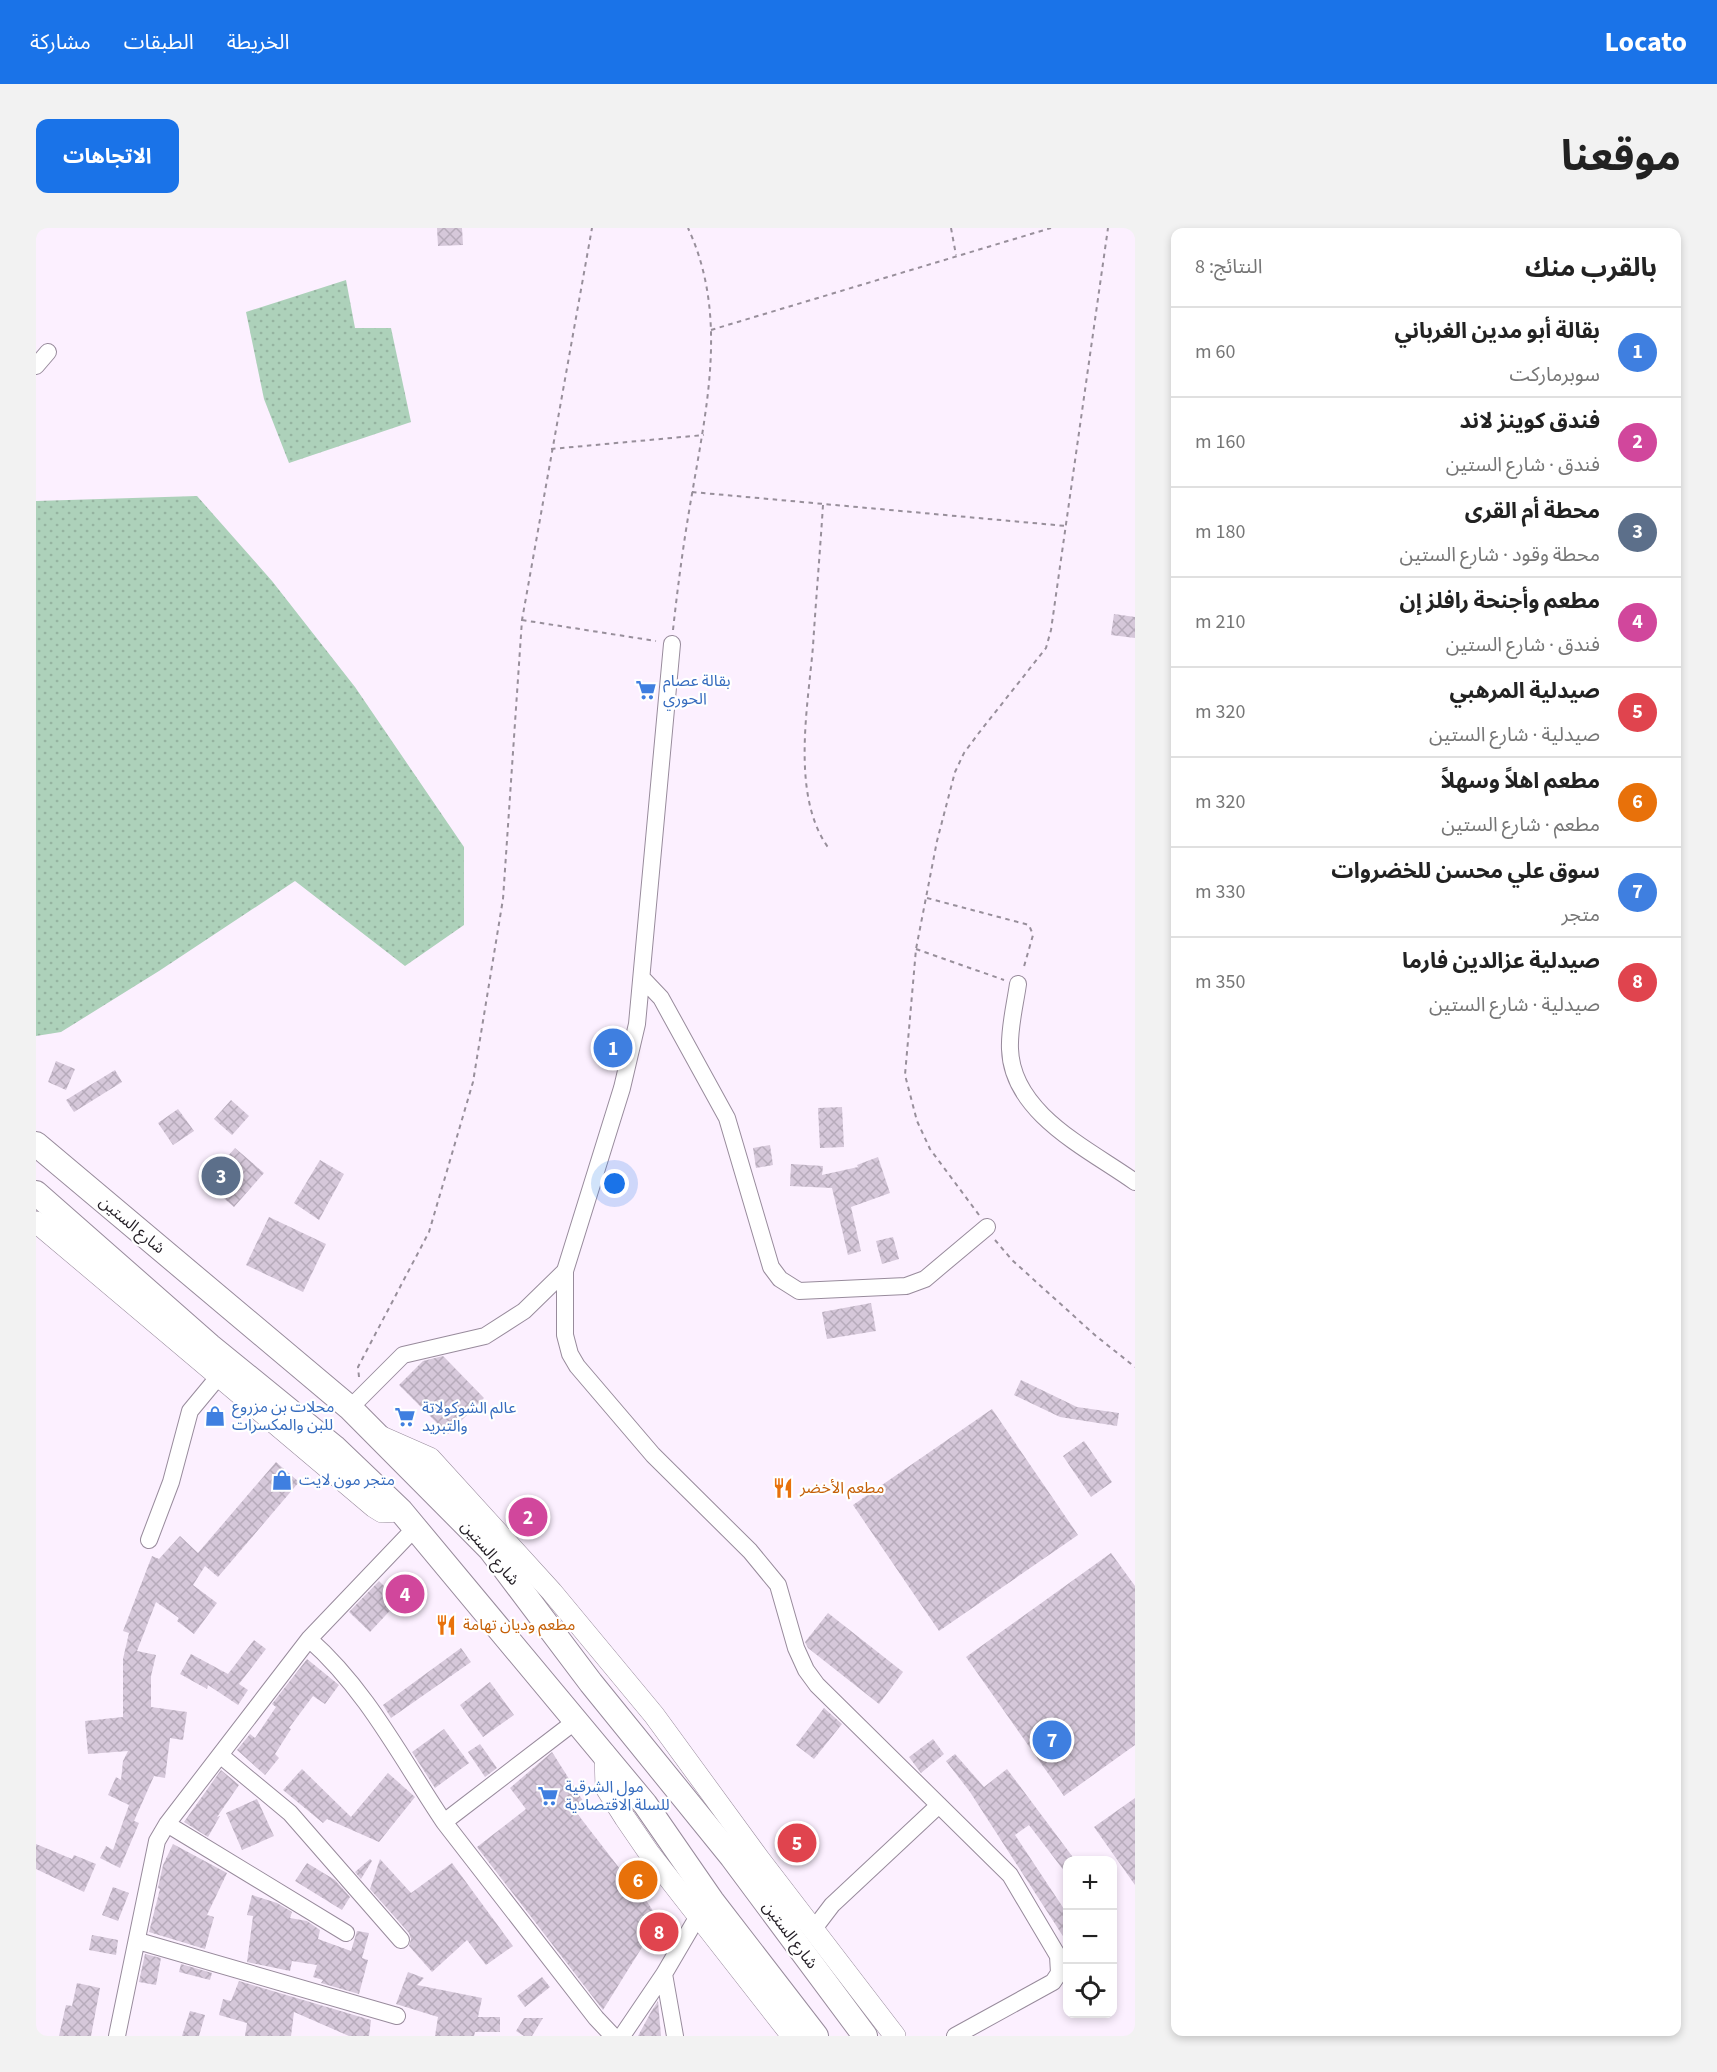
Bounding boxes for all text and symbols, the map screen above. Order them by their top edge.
text: Locato [1605,22,1687,62]
text: مشاركة [30,27,91,57]
text: الطبقات [124,27,194,57]
text: الخريطة [227,27,290,57]
button: الاتجاهات [36,119,179,193]
text: موقعنا [1561,127,1681,187]
text: بالقرب منك [1525,249,1657,286]
text: النتائج: 8 [1195,253,1262,281]
text: بقالة أبو مدين الغرباني [1395,315,1600,347]
text: 60 m [1195,338,1235,366]
text: 1 [1632,338,1643,366]
text: سوبرماركت [1509,361,1600,389]
text: فندق كوينز لاند [1460,405,1600,437]
text: 160 m [1195,428,1245,456]
text: 2 [1632,428,1643,456]
text: فندق · شارع الستين [1446,451,1600,479]
text: محطة أم القرى [1465,495,1600,527]
text: 180 m [1195,518,1245,546]
text: 3 [1632,518,1643,546]
text: محطة وقود · شارع الستين [1400,541,1600,569]
text: مطعم وأجنحة رافلز إن [1399,585,1600,617]
text: 210 m [1195,608,1245,636]
text: 4 [1632,608,1643,636]
text: فندق · شارع الستين [1446,631,1600,659]
place label: بقالة عصام الحوري [663,670,731,711]
text: صيدلية المرهبي [1449,675,1600,707]
supermarket icon: بقالة عصام الحوري [634,678,658,702]
text: 320 m [1195,698,1245,726]
text: 5 [1632,698,1643,726]
text: صيدلية · شارع الستين [1429,721,1600,749]
text: مطعم اهلاً وسهلاً [1440,765,1600,797]
text: 320 m [1195,788,1245,816]
text: 6 [1632,788,1643,816]
text: مطعم · شارع الستين [1441,811,1600,839]
text: سوق علي محسن للخضروات [1331,855,1600,887]
text: 330 m [1195,878,1245,906]
text: 7 [1632,878,1643,906]
text: متجر [1561,901,1600,929]
text: صيدلية عزالدين فارما [1402,945,1600,977]
text: 350 m [1195,968,1245,996]
text: 8 [1632,968,1643,996]
text: صيدلية · شارع الستين [1429,991,1600,1019]
pin: 1 [594,1026,632,1070]
pin: 3 [202,1154,240,1198]
your location [600,1169,629,1198]
street label: شارع الستين [94,1191,170,1260]
place label: محلات بن مزروع للبن والمكسرات [232,1396,334,1436]
place label: عالم الشوكولاتة والتبريد [422,1397,516,1437]
shop icon: محلات بن مزروع للبن والمكسرات [203,1404,227,1428]
supermarket icon: عالم الشوكولاتة والتبريد [393,1405,417,1429]
shop icon: متجر مون لايت [270,1468,294,1492]
place label: متجر مون لايت [299,1469,395,1491]
restaurant icon: مطعم الأخضر [771,1476,795,1500]
place label: مطعم الأخضر [799,1477,884,1500]
pin: 2 [508,1494,548,1540]
street label: شارع الستين [455,1516,524,1591]
pin: 4 [386,1572,424,1616]
restaurant icon: مطعم وديان تهامة [434,1613,458,1637]
place label: مطعم وديان تهامة [463,1614,575,1637]
pin: 7 [1032,1718,1072,1762]
place label: مول الشرقية للسلة الاقتصادية [565,1776,670,1816]
supermarket icon: مول الشرقية للسلة الاقتصادية [536,1784,560,1808]
pin: 5 [778,1820,816,1866]
map controls [1063,1856,1117,2018]
button: + [1063,1856,1117,1910]
pin: 6 [618,1858,658,1902]
street label: شارع الستين [756,1897,823,1974]
pin: 8 [640,1910,678,1954]
button: − [1063,1910,1117,1964]
button: locate [1063,1964,1117,2018]

